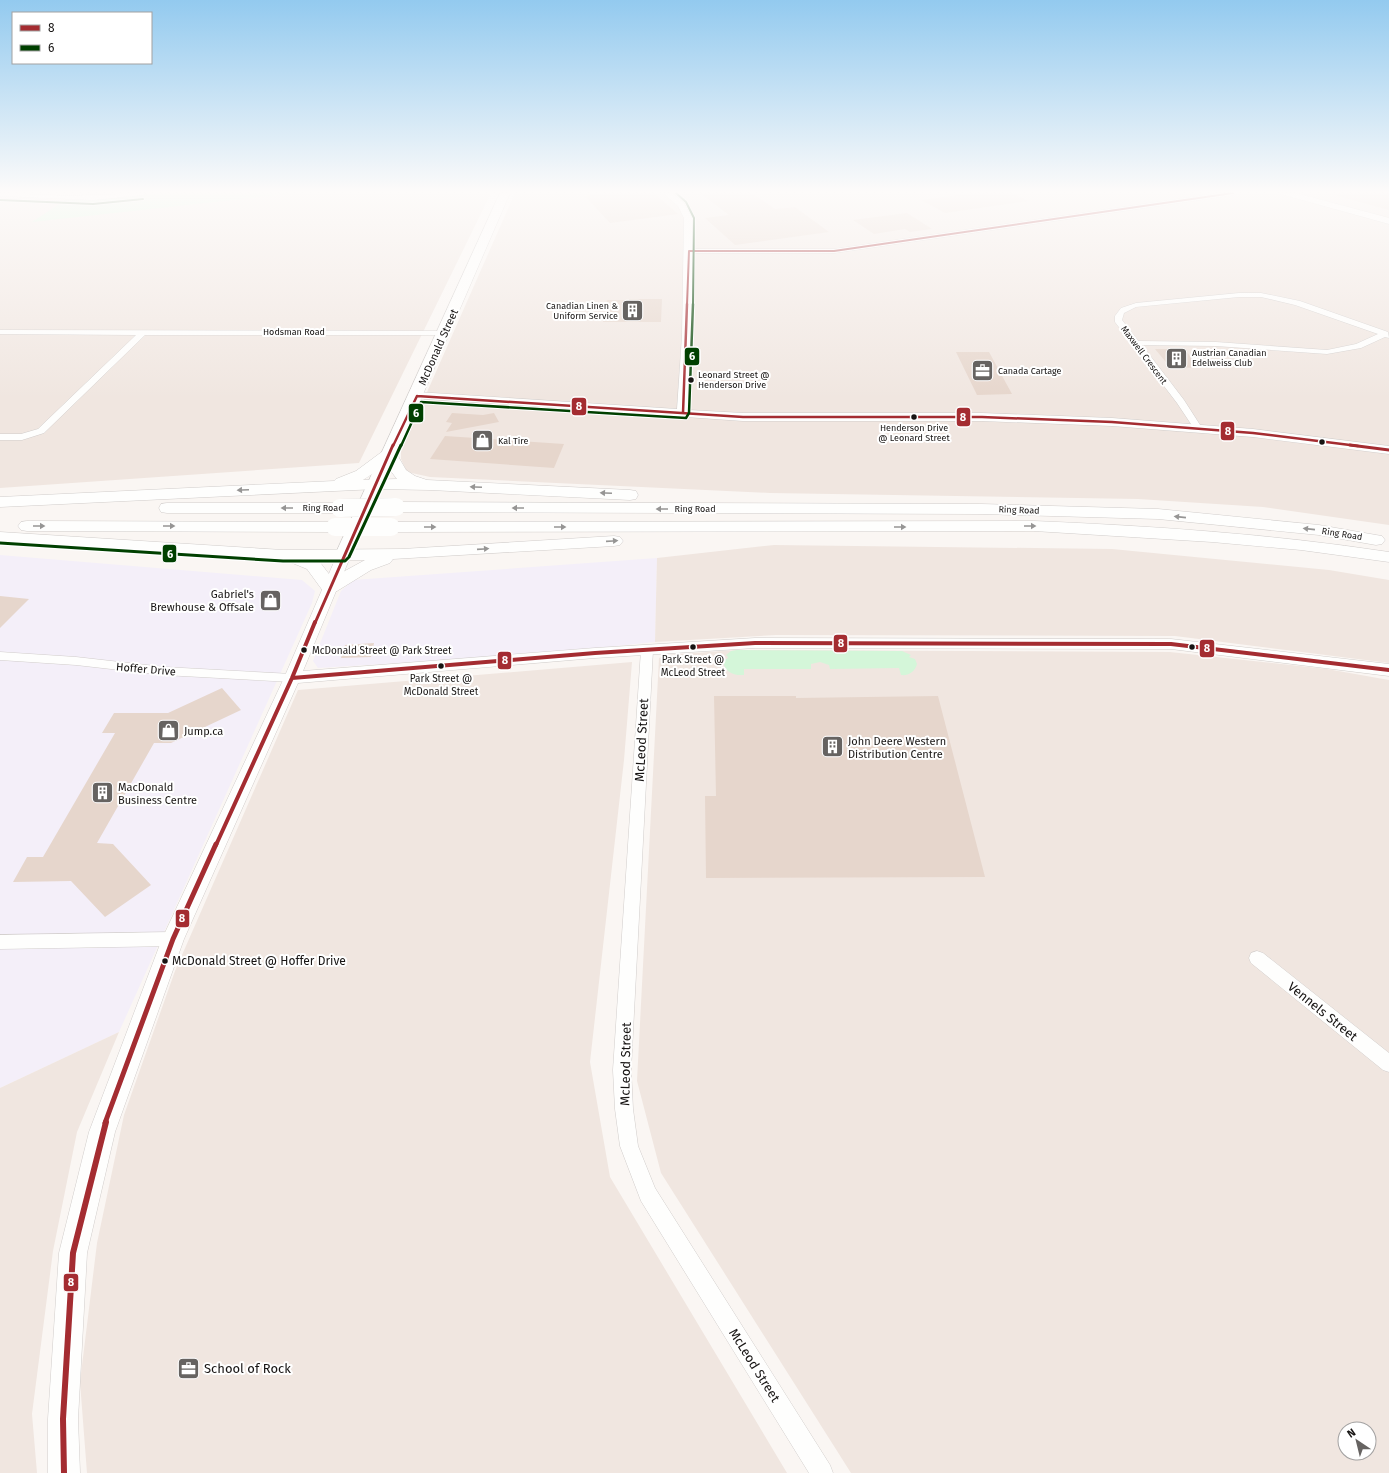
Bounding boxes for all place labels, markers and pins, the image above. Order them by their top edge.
building icon: Canadian Linen & Uniform Service [620,298,646,324]
place label: Canadian Linen & Uniform Service [546,301,618,321]
building icon: Austrian Canadian Edelweiss Club [1164,345,1190,371]
place label: Austrian Canadian Edelweiss Club [1192,348,1267,368]
office icon: Canada Cartage [969,358,995,384]
place label: Canada Cartage [998,366,1062,376]
place label: Leonard Street @ Henderson Drive [698,370,770,390]
marker: Leonard Street @ Henderson Drive [686,375,696,385]
marker: Henderson Drive @ Leonard Street [909,412,919,422]
place label: Henderson Drive @ Leonard Street [878,423,951,443]
shop icon: Kal Tire [470,428,496,454]
place label: Kal Tire [498,436,528,446]
unlabelled marker [1317,437,1327,447]
shop icon: Gabriel's Brewhouse & Offsale [257,587,283,613]
place label: Gabriel's Brewhouse & Offsale [150,588,254,614]
marker: Park Street @ McLeod Street [688,642,698,652]
unlabelled marker [1187,642,1197,652]
marker: McDonald Street @ Park Street [299,645,309,655]
place label: McDonald Street @ Park Street [312,645,452,657]
place label: Park Street @ McLeod Street [661,654,726,679]
marker: Park Street @ McDonald Street [436,661,446,671]
place label: Park Street @ McDonald Street [404,673,479,698]
shop icon: Jump.ca [156,718,182,744]
place label: Jump.ca [184,725,223,738]
building icon: John Deere Western Distribution Centre [820,734,846,760]
place label: John Deere Western Distribution Centre [848,735,946,761]
building icon: MacDonald Business Centre [90,780,116,806]
place label: MacDonald Business Centre [118,781,197,807]
place label: McDonald Street @ Hoffer Drive [172,954,346,968]
marker: McDonald Street @ Hoffer Drive [160,956,170,966]
office icon: School of Rock [175,1355,201,1381]
place label: School of Rock [204,1361,291,1376]

